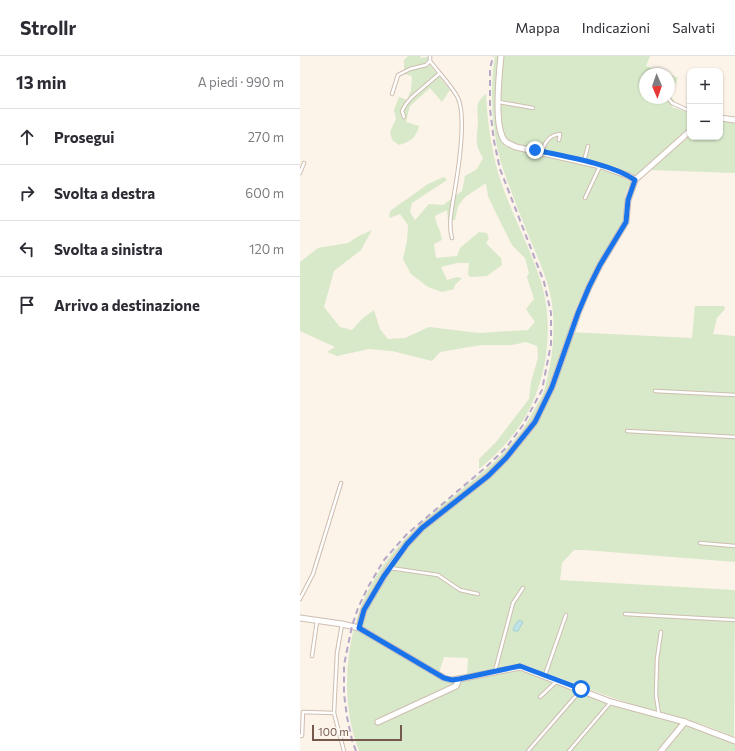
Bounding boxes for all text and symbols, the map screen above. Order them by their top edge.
text: Strollr [20,16,76,39]
text: Mappa [515,19,560,36]
text: Indicazioni [582,19,650,36]
text: Salvati [672,19,715,36]
north arrow [639,68,675,104]
map controls [687,68,723,140]
button: + [687,68,723,104]
text: 13 min [16,72,66,93]
text: A piedi · 990 m [198,74,284,90]
button: − [687,104,723,140]
icon: ahead [16,126,38,148]
text: Prosegui [54,128,114,146]
text: 270 m [248,129,284,145]
route end [526,141,544,159]
icon: right [16,182,38,204]
text: Svolta a destra [54,184,155,202]
text: 600 m [245,185,284,201]
icon: left [16,238,38,260]
text: Svolta a sinistra [54,240,163,258]
text: 120 m [249,241,284,257]
icon: arrive [16,294,38,316]
text: Arrivo a destinazione [54,296,200,314]
route start [572,680,590,698]
scale bar [312,723,402,742]
text: 100 m [318,725,349,738]

